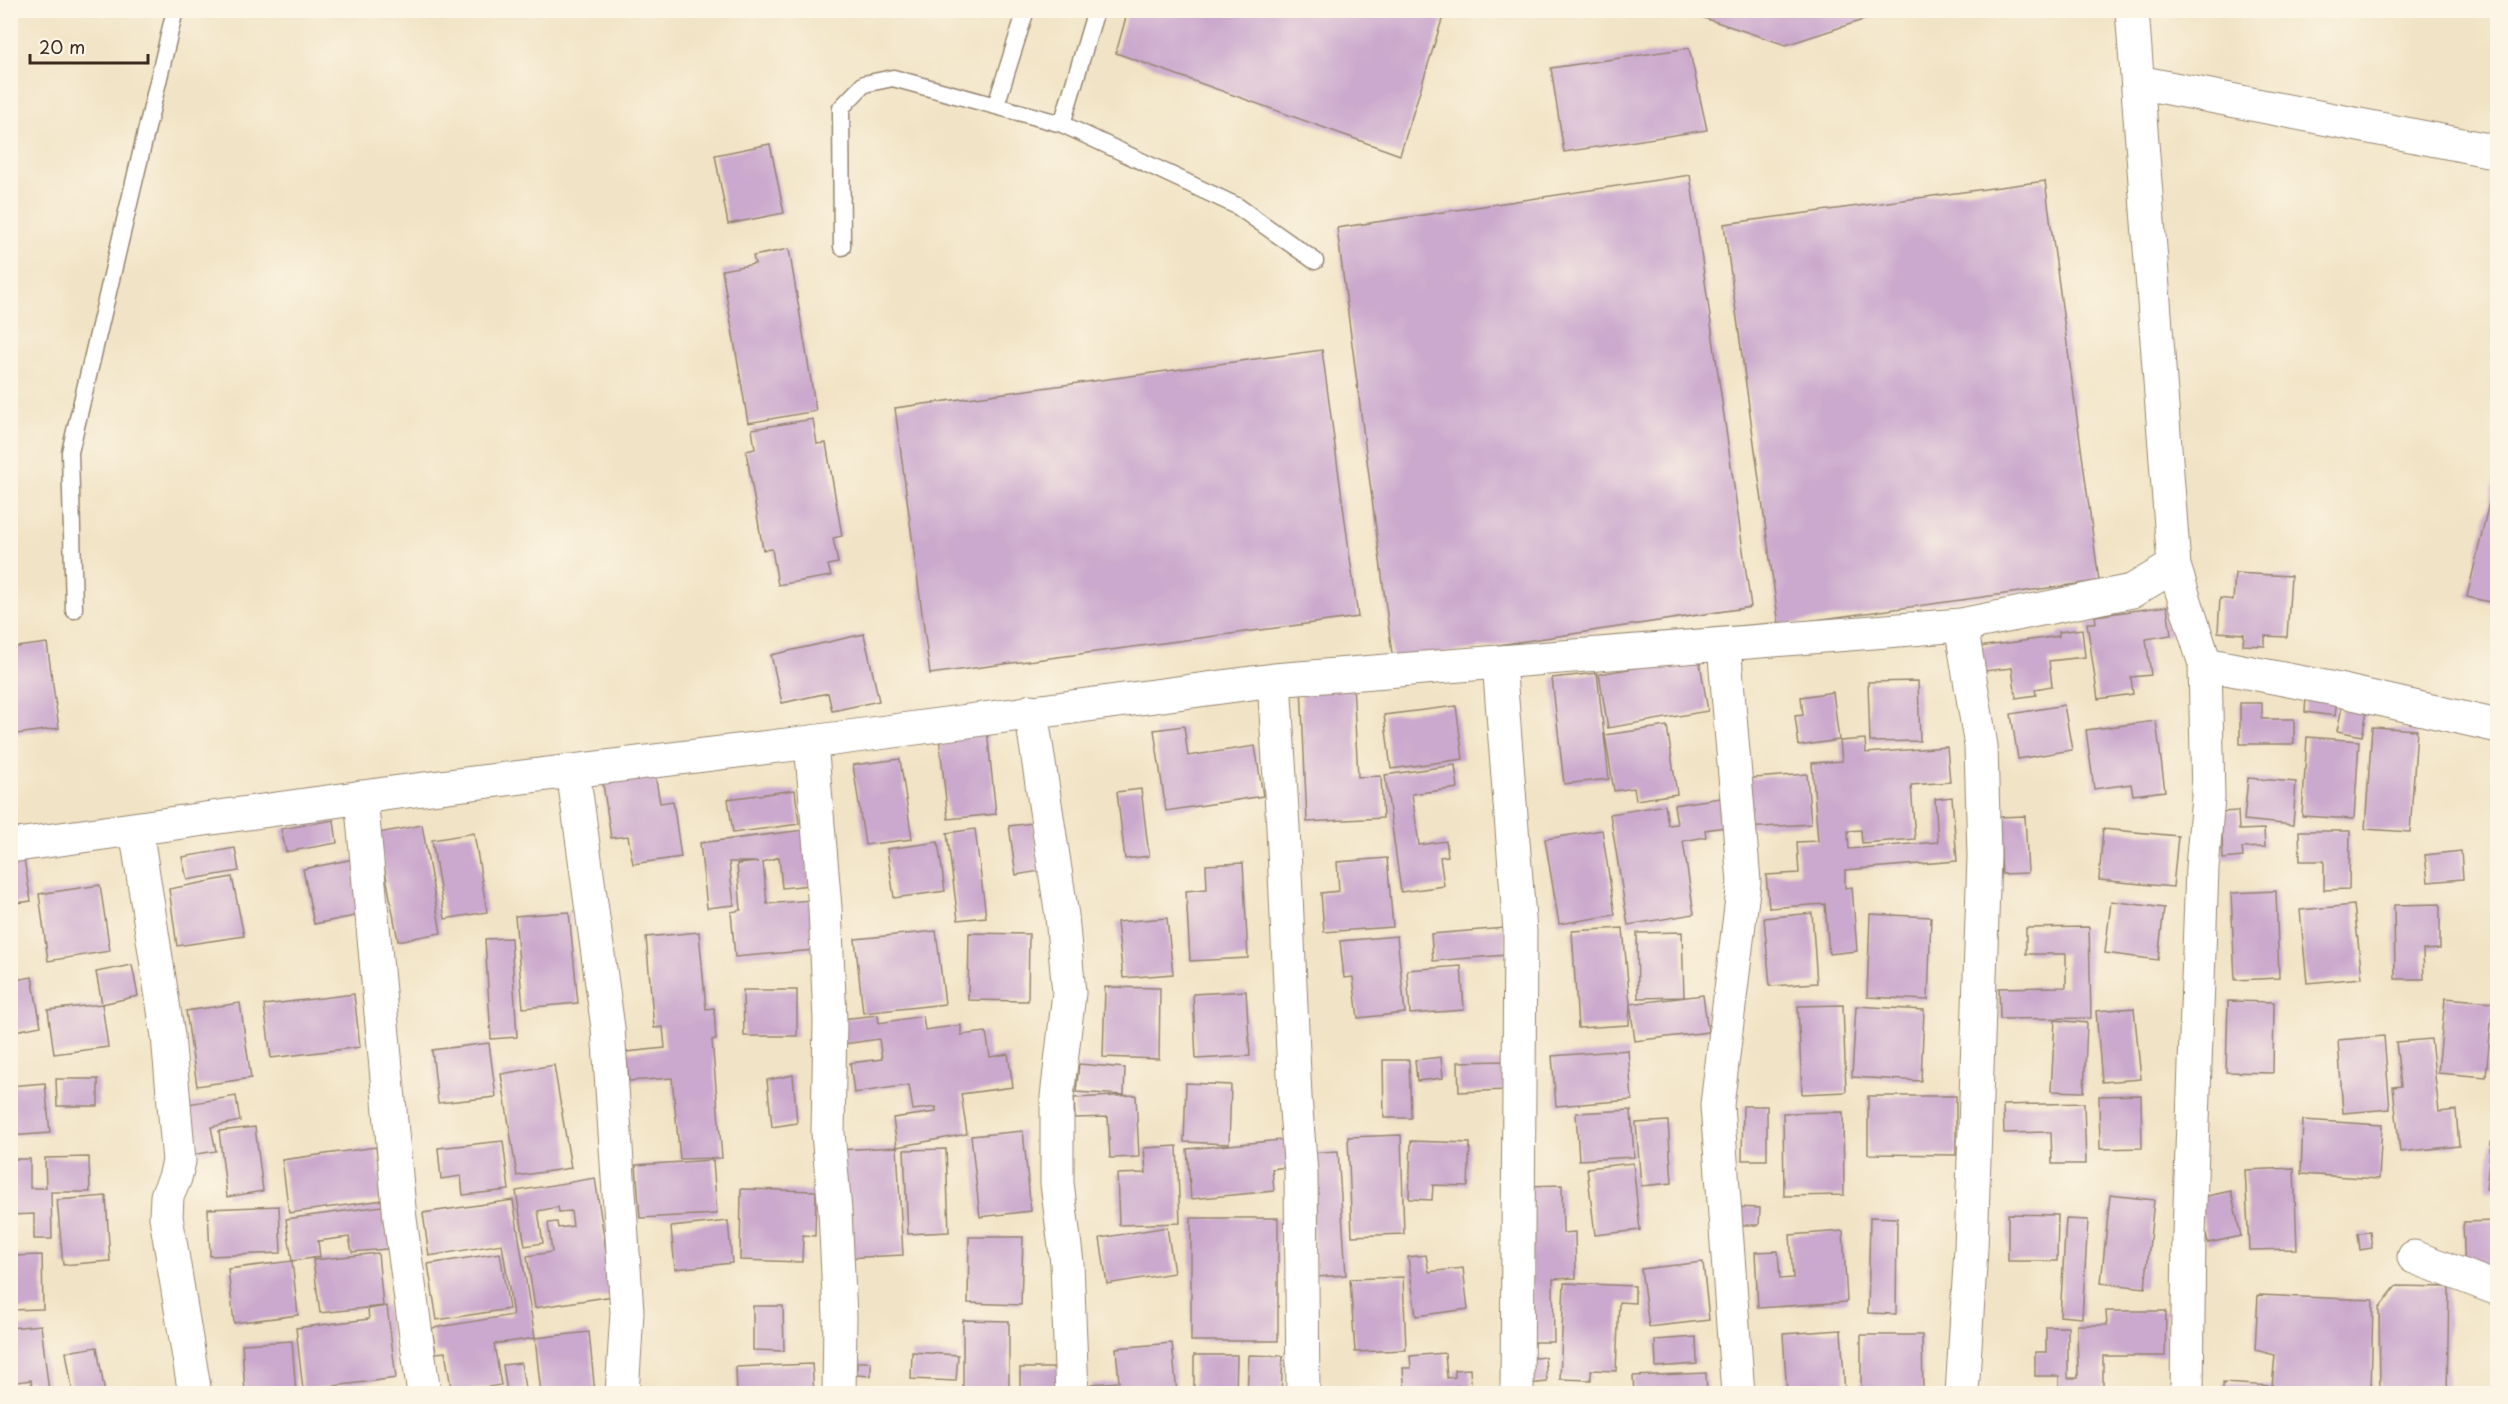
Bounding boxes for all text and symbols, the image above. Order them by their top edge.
scale bar [30,27,148,65]
text: 20 m [39,33,85,60]

